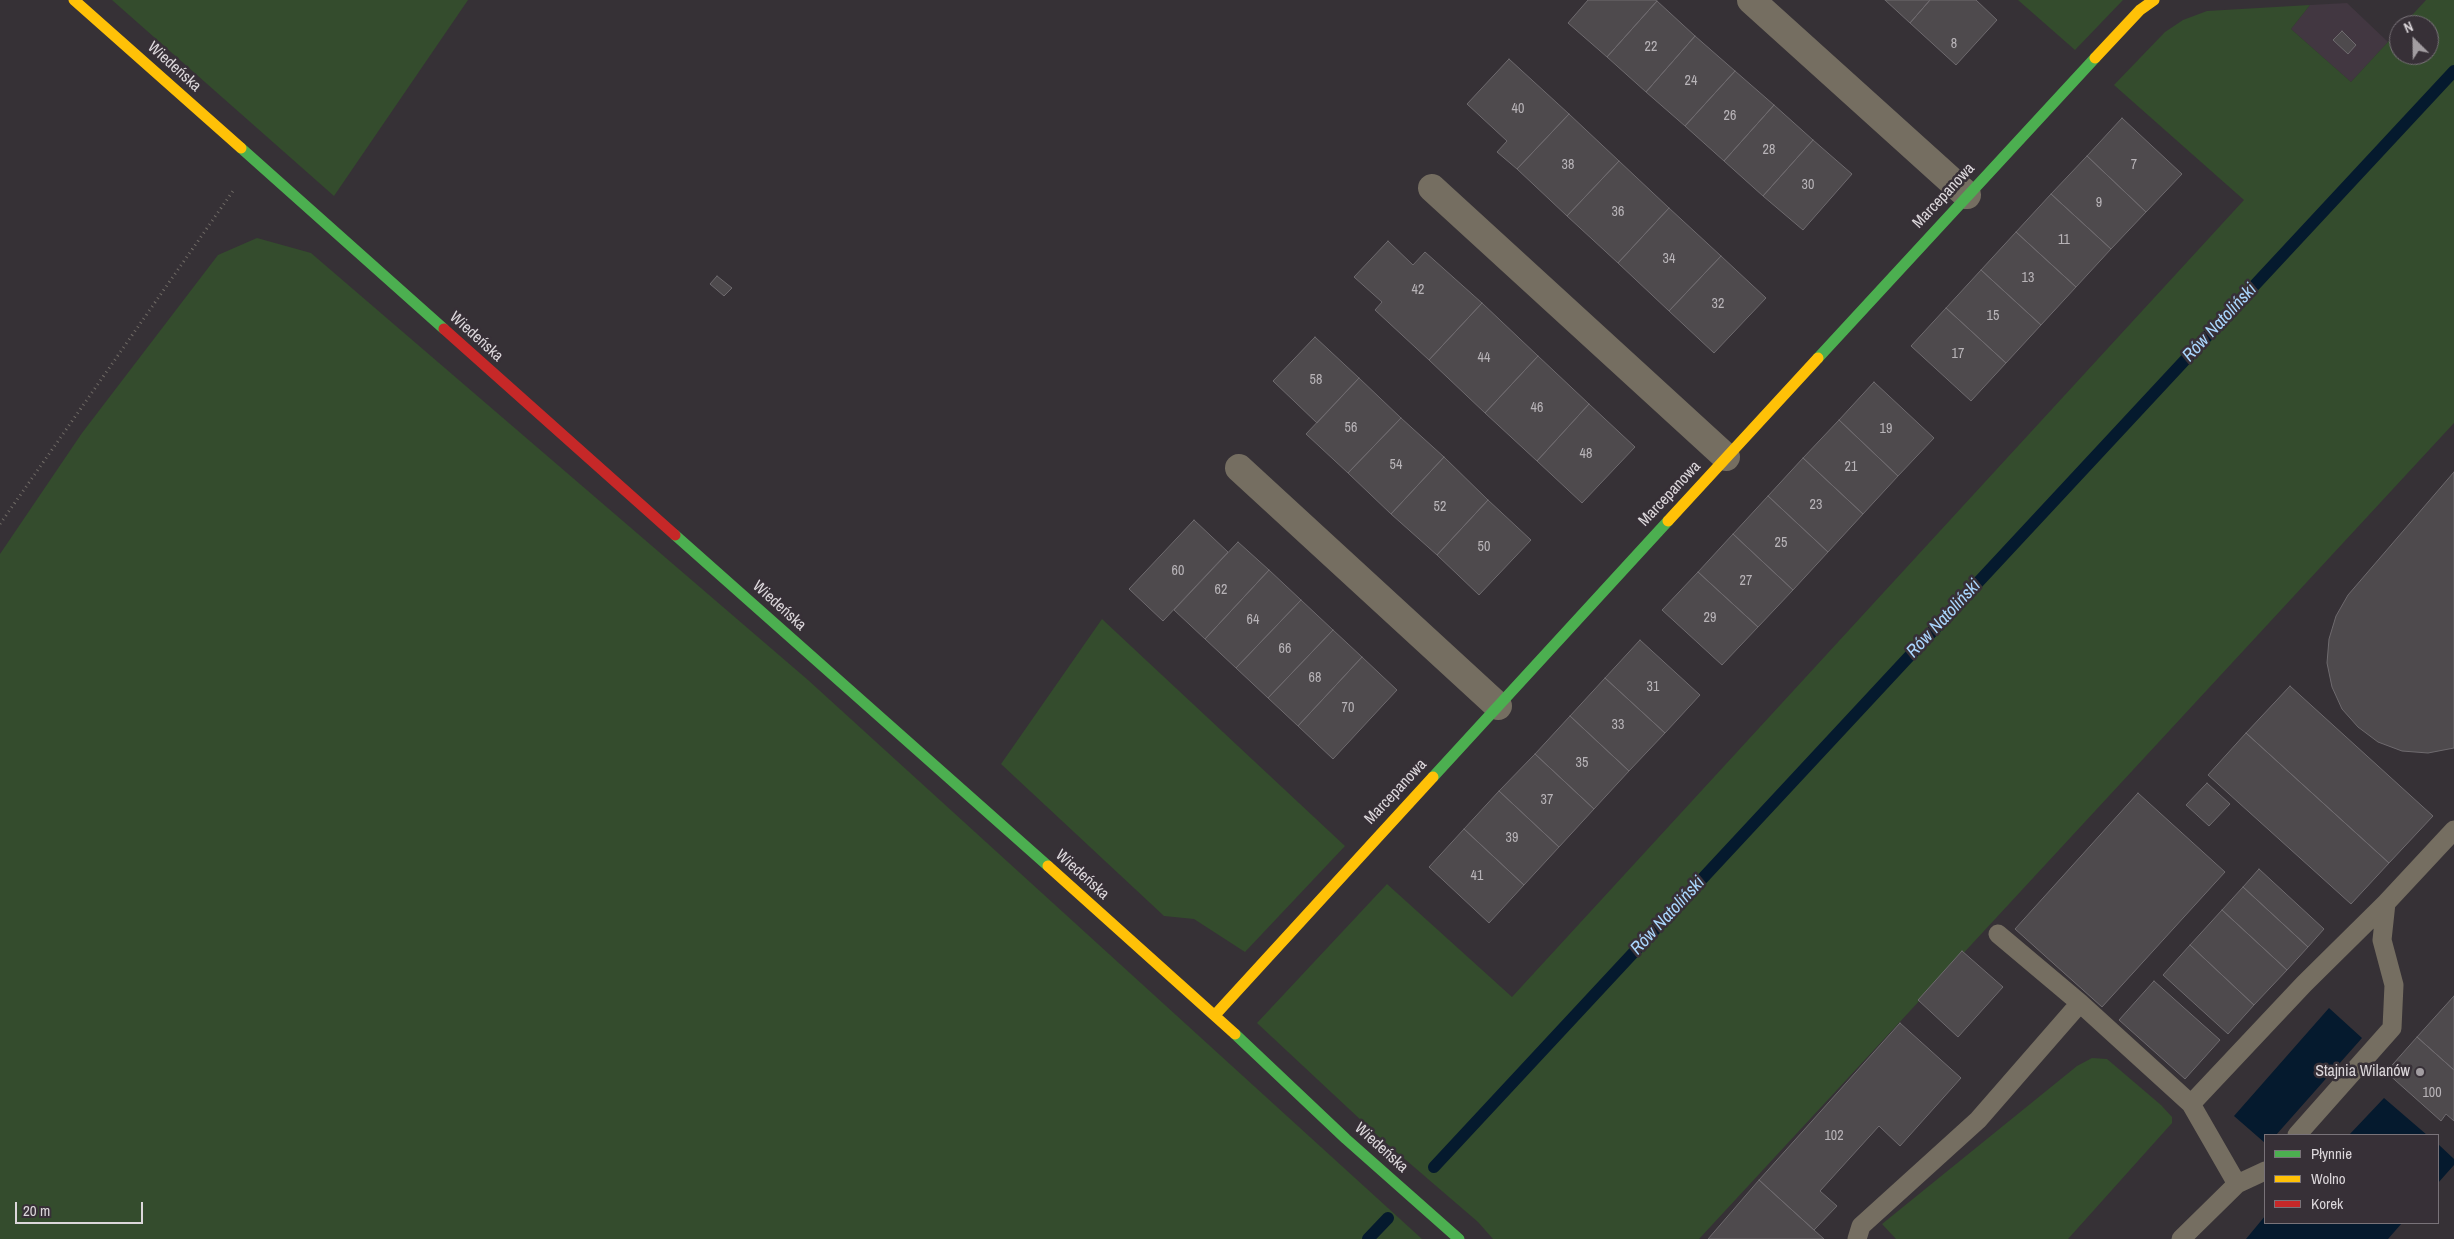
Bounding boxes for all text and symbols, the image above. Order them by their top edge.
north arrow [2389,15,2439,65]
text: N [2401,17,2416,37]
house number: 8 [1951,36,1957,52]
street label: Wiedeńska [143,38,205,96]
house number: 22 [1645,39,1657,55]
house number: 24 [1685,73,1697,89]
house number: 40 [1512,101,1524,117]
house number: 26 [1724,108,1736,124]
house number: 28 [1763,142,1775,158]
house number: 38 [1562,157,1574,173]
house number: 7 [2131,157,2137,173]
street label: Marcepanowa [1909,159,1979,233]
house number: 30 [1802,177,1814,193]
house number: 9 [2096,195,2102,211]
house number: 36 [1612,204,1624,220]
house number: 11 [2058,232,2070,248]
house number: 34 [1663,251,1675,267]
house number: 13 [2022,270,2034,286]
water label: Rów Natoliński [2178,279,2262,367]
house number: 42 [1412,282,1424,298]
house number: 32 [1712,296,1724,312]
street label: Wiedeńska [445,308,507,366]
house number: 15 [1987,308,1999,324]
house number: 17 [1952,346,1964,362]
house number: 44 [1478,350,1490,366]
house number: 58 [1310,372,1322,388]
house number: 46 [1531,400,1543,416]
house number: 56 [1345,420,1357,436]
house number: 19 [1880,421,1892,437]
house number: 48 [1580,446,1592,462]
house number: 54 [1390,457,1402,473]
street label: Marcepanowa [1635,457,1705,531]
house number: 21 [1845,459,1857,475]
house number: 23 [1810,497,1822,513]
house number: 52 [1434,499,1446,515]
house number: 25 [1775,535,1787,551]
house number: 50 [1478,539,1490,555]
house number: 60 [1172,563,1184,579]
house number: 27 [1740,573,1752,589]
water label: Rów Natoliński [1902,575,1986,663]
street label: Wiedeńska [748,577,810,635]
house number: 62 [1215,582,1227,598]
house number: 29 [1704,610,1716,626]
house number: 64 [1247,612,1259,628]
house number: 66 [1279,641,1291,657]
house number: 68 [1309,670,1321,686]
house number: 31 [1647,679,1659,695]
house number: 70 [1342,700,1354,716]
house number: 33 [1612,717,1624,733]
street label: Marcepanowa [1361,755,1431,829]
house number: 35 [1576,755,1588,771]
house number: 37 [1541,792,1553,808]
house number: 39 [1506,830,1518,846]
street label: Wiedeńska [1051,846,1113,904]
house number: 41 [1471,868,1483,884]
water label: Rów Natoliński [1626,872,1710,960]
place label: Stajnia Wilanów [2315,1062,2410,1082]
marker: Stajnia Wilanów [2414,1066,2426,1078]
house number: 100 [2422,1085,2442,1101]
street label: Wiedeńska [1350,1119,1412,1177]
house number: 102 [1824,1128,1844,1144]
legend [2264,1134,2439,1224]
text: Płynnie [2311,1143,2352,1164]
text: Wolno [2311,1168,2346,1189]
scale bar [18,1192,145,1224]
text: Korek [2311,1193,2343,1214]
text: 20 m [23,1200,50,1221]

